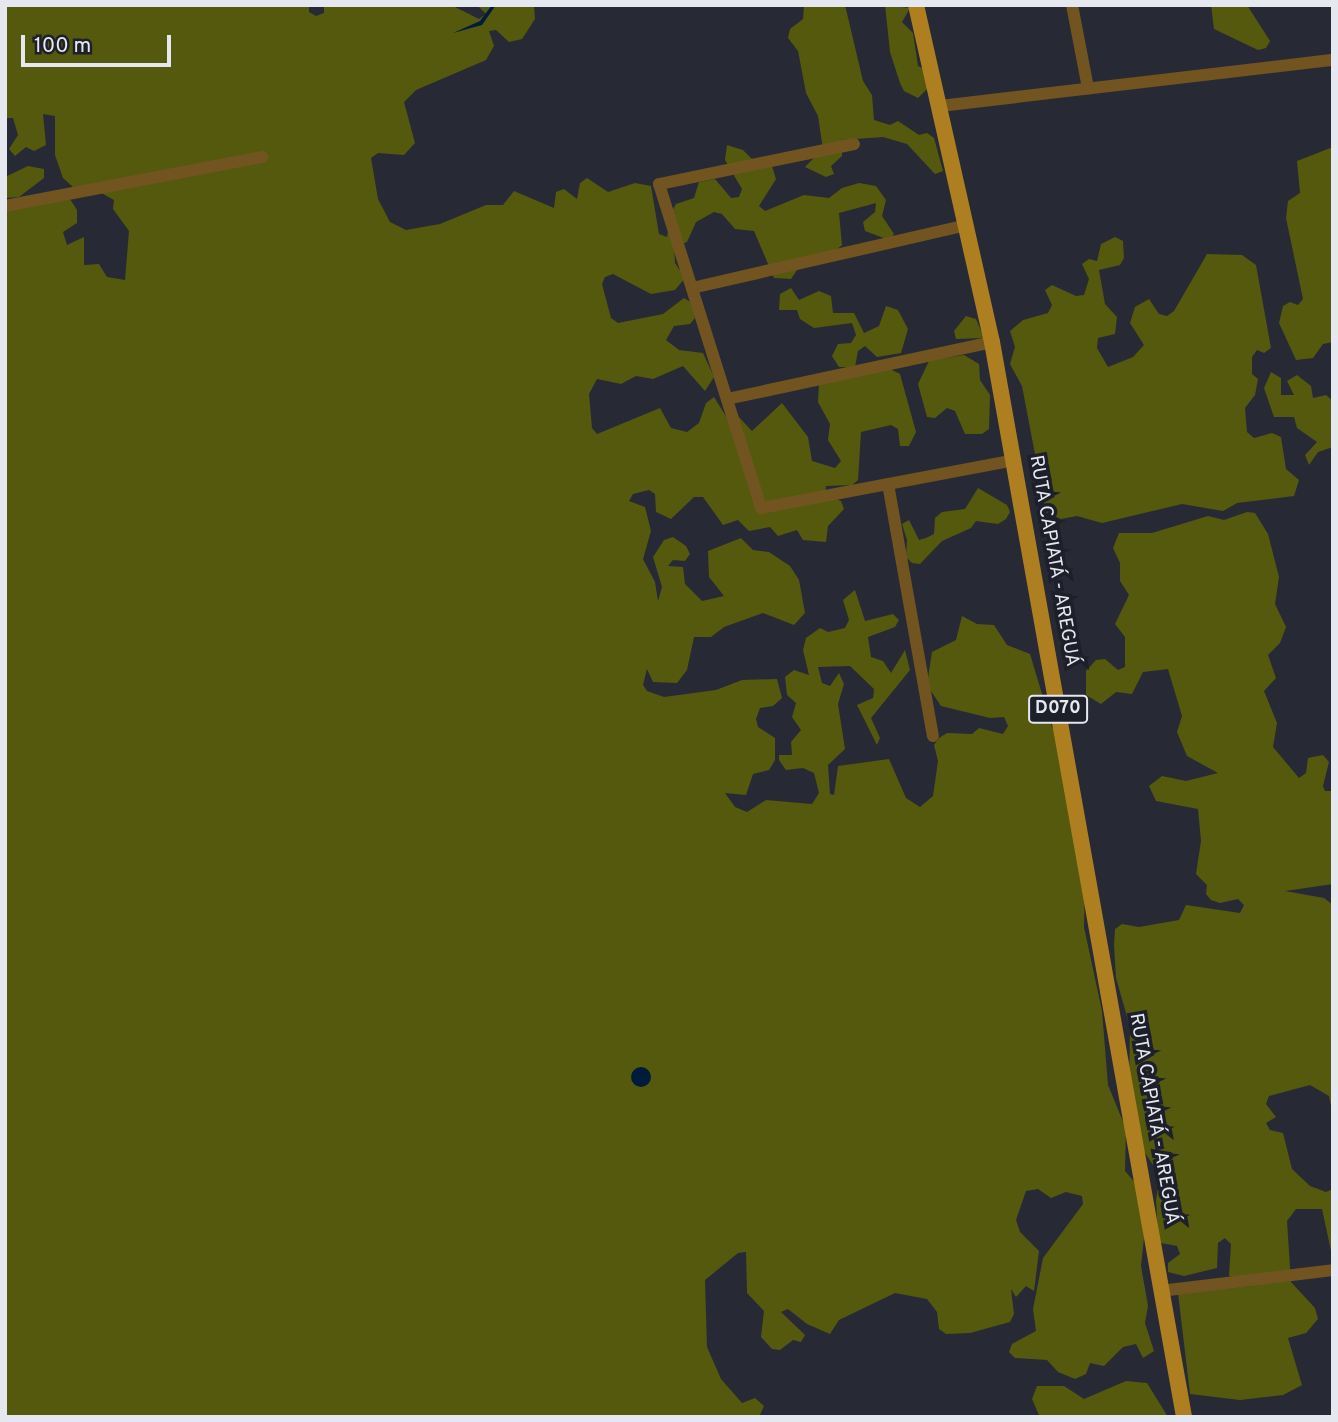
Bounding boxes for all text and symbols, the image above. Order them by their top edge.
scale bar [24,21,175,65]
text: 100 m [34,33,91,60]
street label: RUTA CAPIATÁ - AREGUÁ [1023,452,1083,670]
road number: D070 [1026,694,1090,724]
street label: RUTA CAPIATÁ - AREGUÁ [1123,1010,1183,1228]

